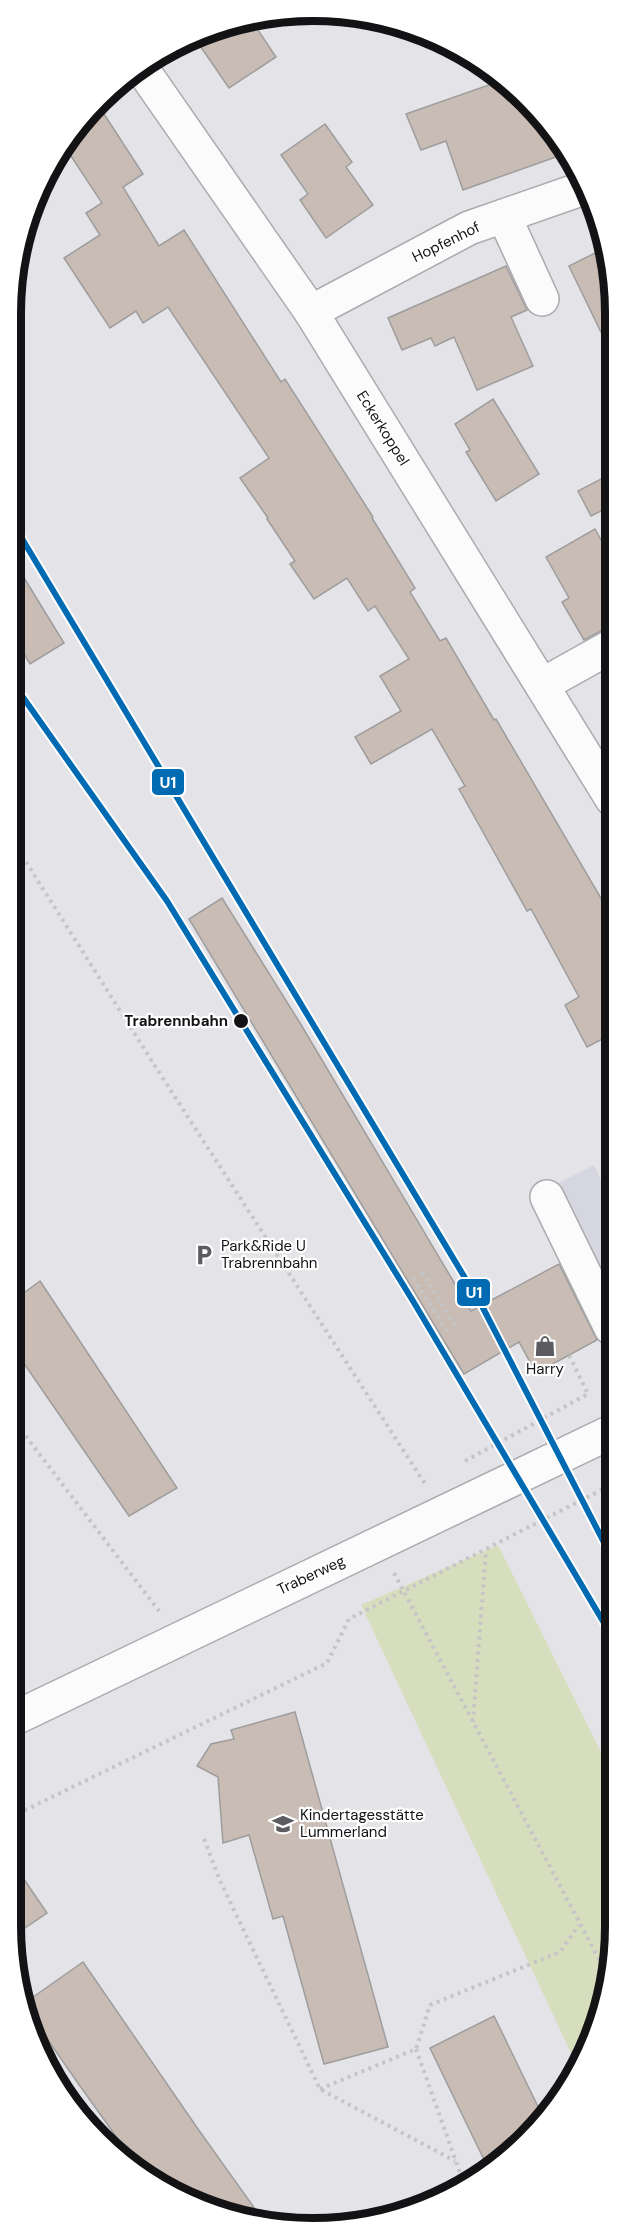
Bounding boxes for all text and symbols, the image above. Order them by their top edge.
street label: Hopfenhof [409,217,483,267]
street label: Eckerkoppel [352,387,414,469]
line badge: U1 [151,768,185,796]
text: U1 [160,772,176,793]
place label: Trabrennbahn [124,1011,228,1031]
marker: Trabrennbahn [232,1012,250,1030]
place label: Park&Ride U Trabrennbahn [221,1236,317,1273]
parking icon: Park&Ride U Trabrennbahn [192,1243,216,1267]
line badge: U1 [456,1278,491,1307]
text: U1 [466,1282,482,1303]
shop icon: Harry [533,1334,557,1358]
place label: Harry [526,1359,565,1379]
street label: Traberweg [274,1551,348,1599]
place label: Kindertagesstätte Lummerland [300,1805,424,1842]
school or university icon: Kindertagesstätte Lummerland [271,1812,295,1836]

